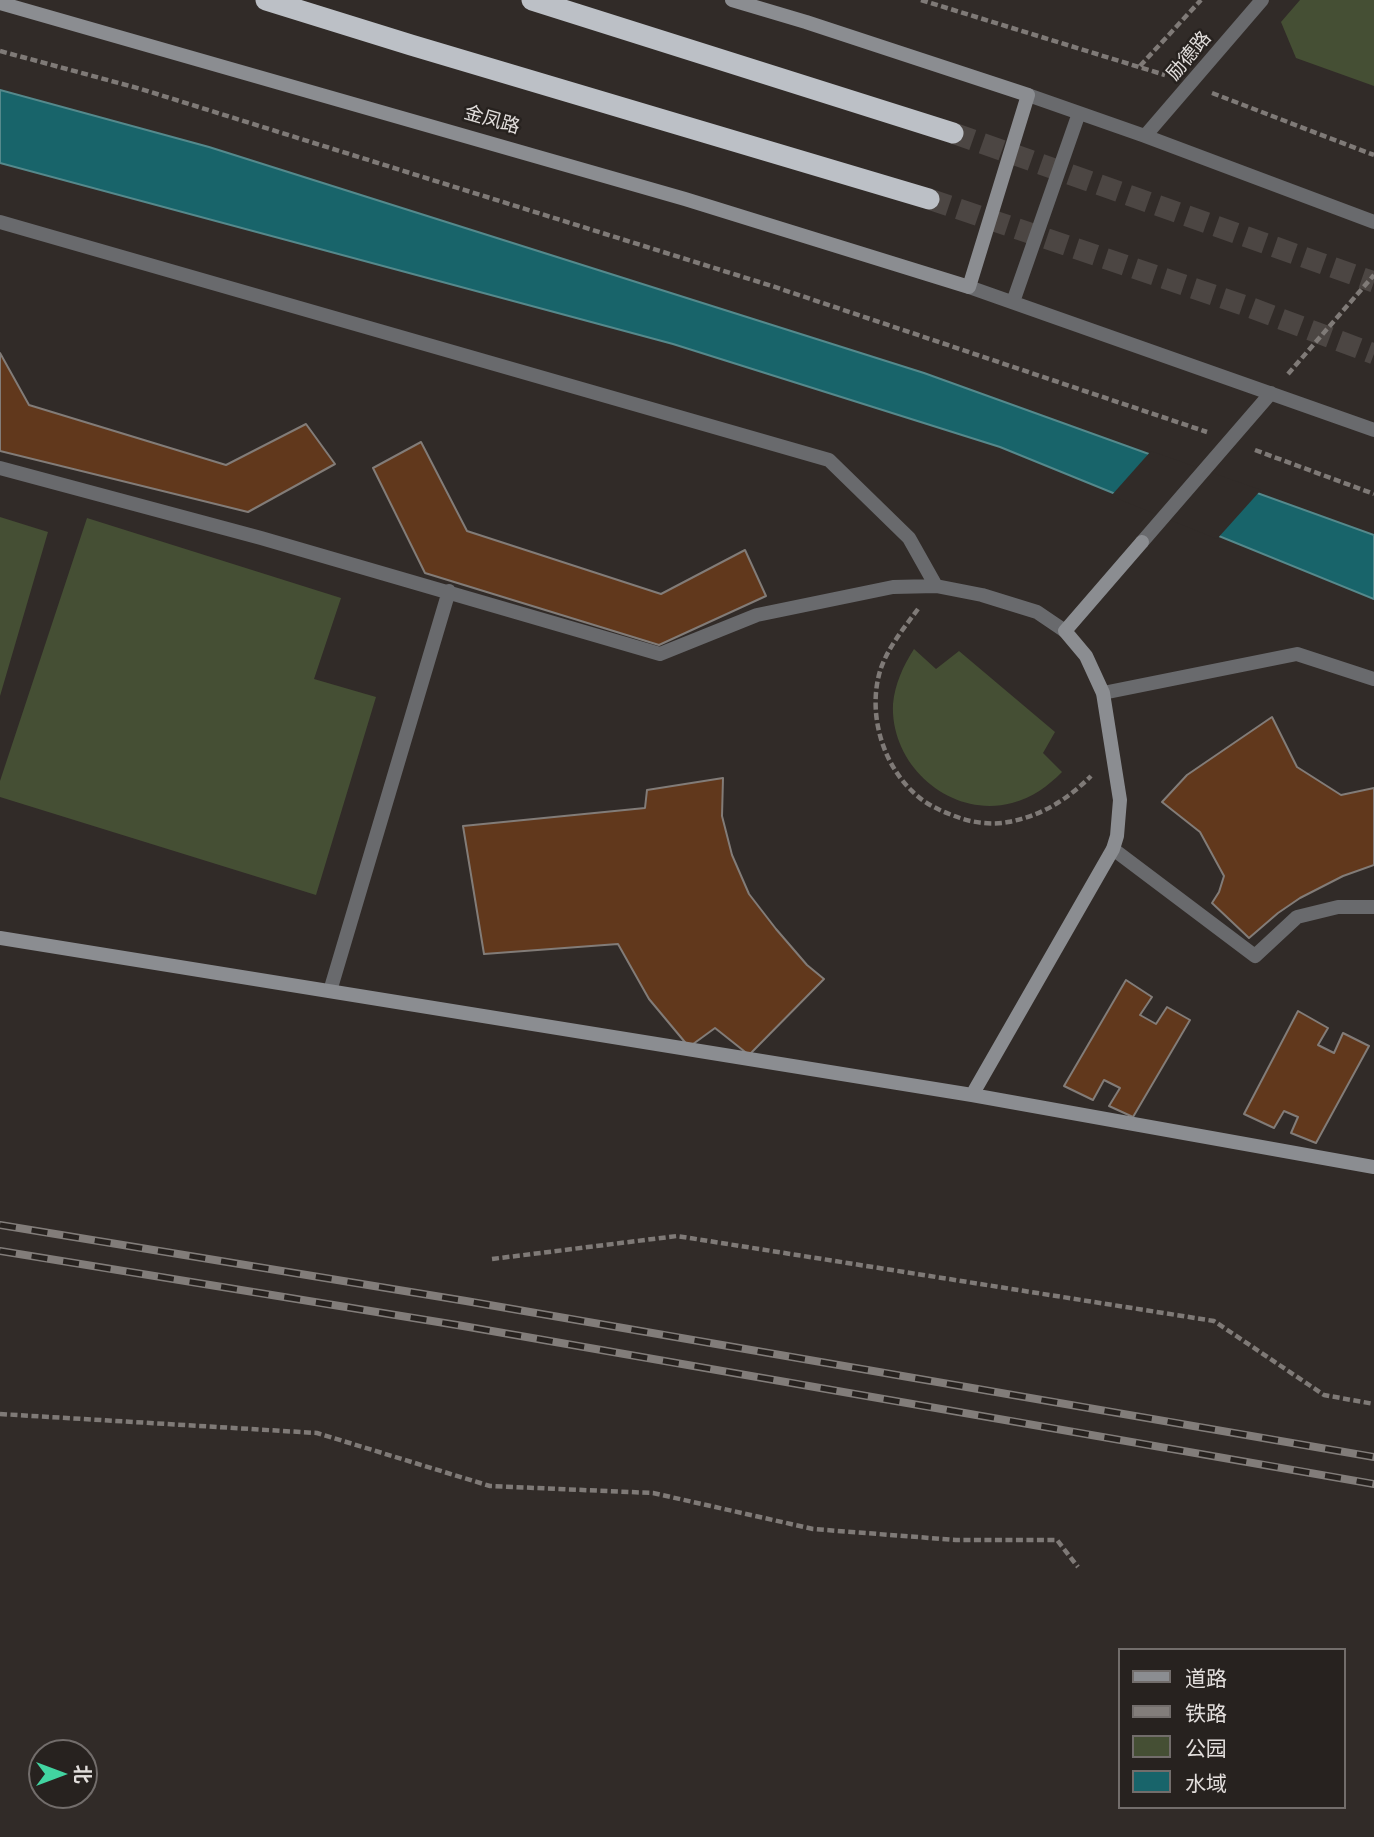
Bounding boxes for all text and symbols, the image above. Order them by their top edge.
street label: 励德路 [1162,27,1216,85]
street label: 金凤路 [461,101,523,139]
legend [1118,1648,1346,1809]
text: 道路 [1185,1667,1227,1691]
text: 铁路 [1185,1702,1227,1726]
text: 公园 [1185,1737,1227,1761]
north arrow [28,1739,98,1809]
text: 北 [72,1764,93,1784]
text: 水域 [1185,1772,1227,1796]

